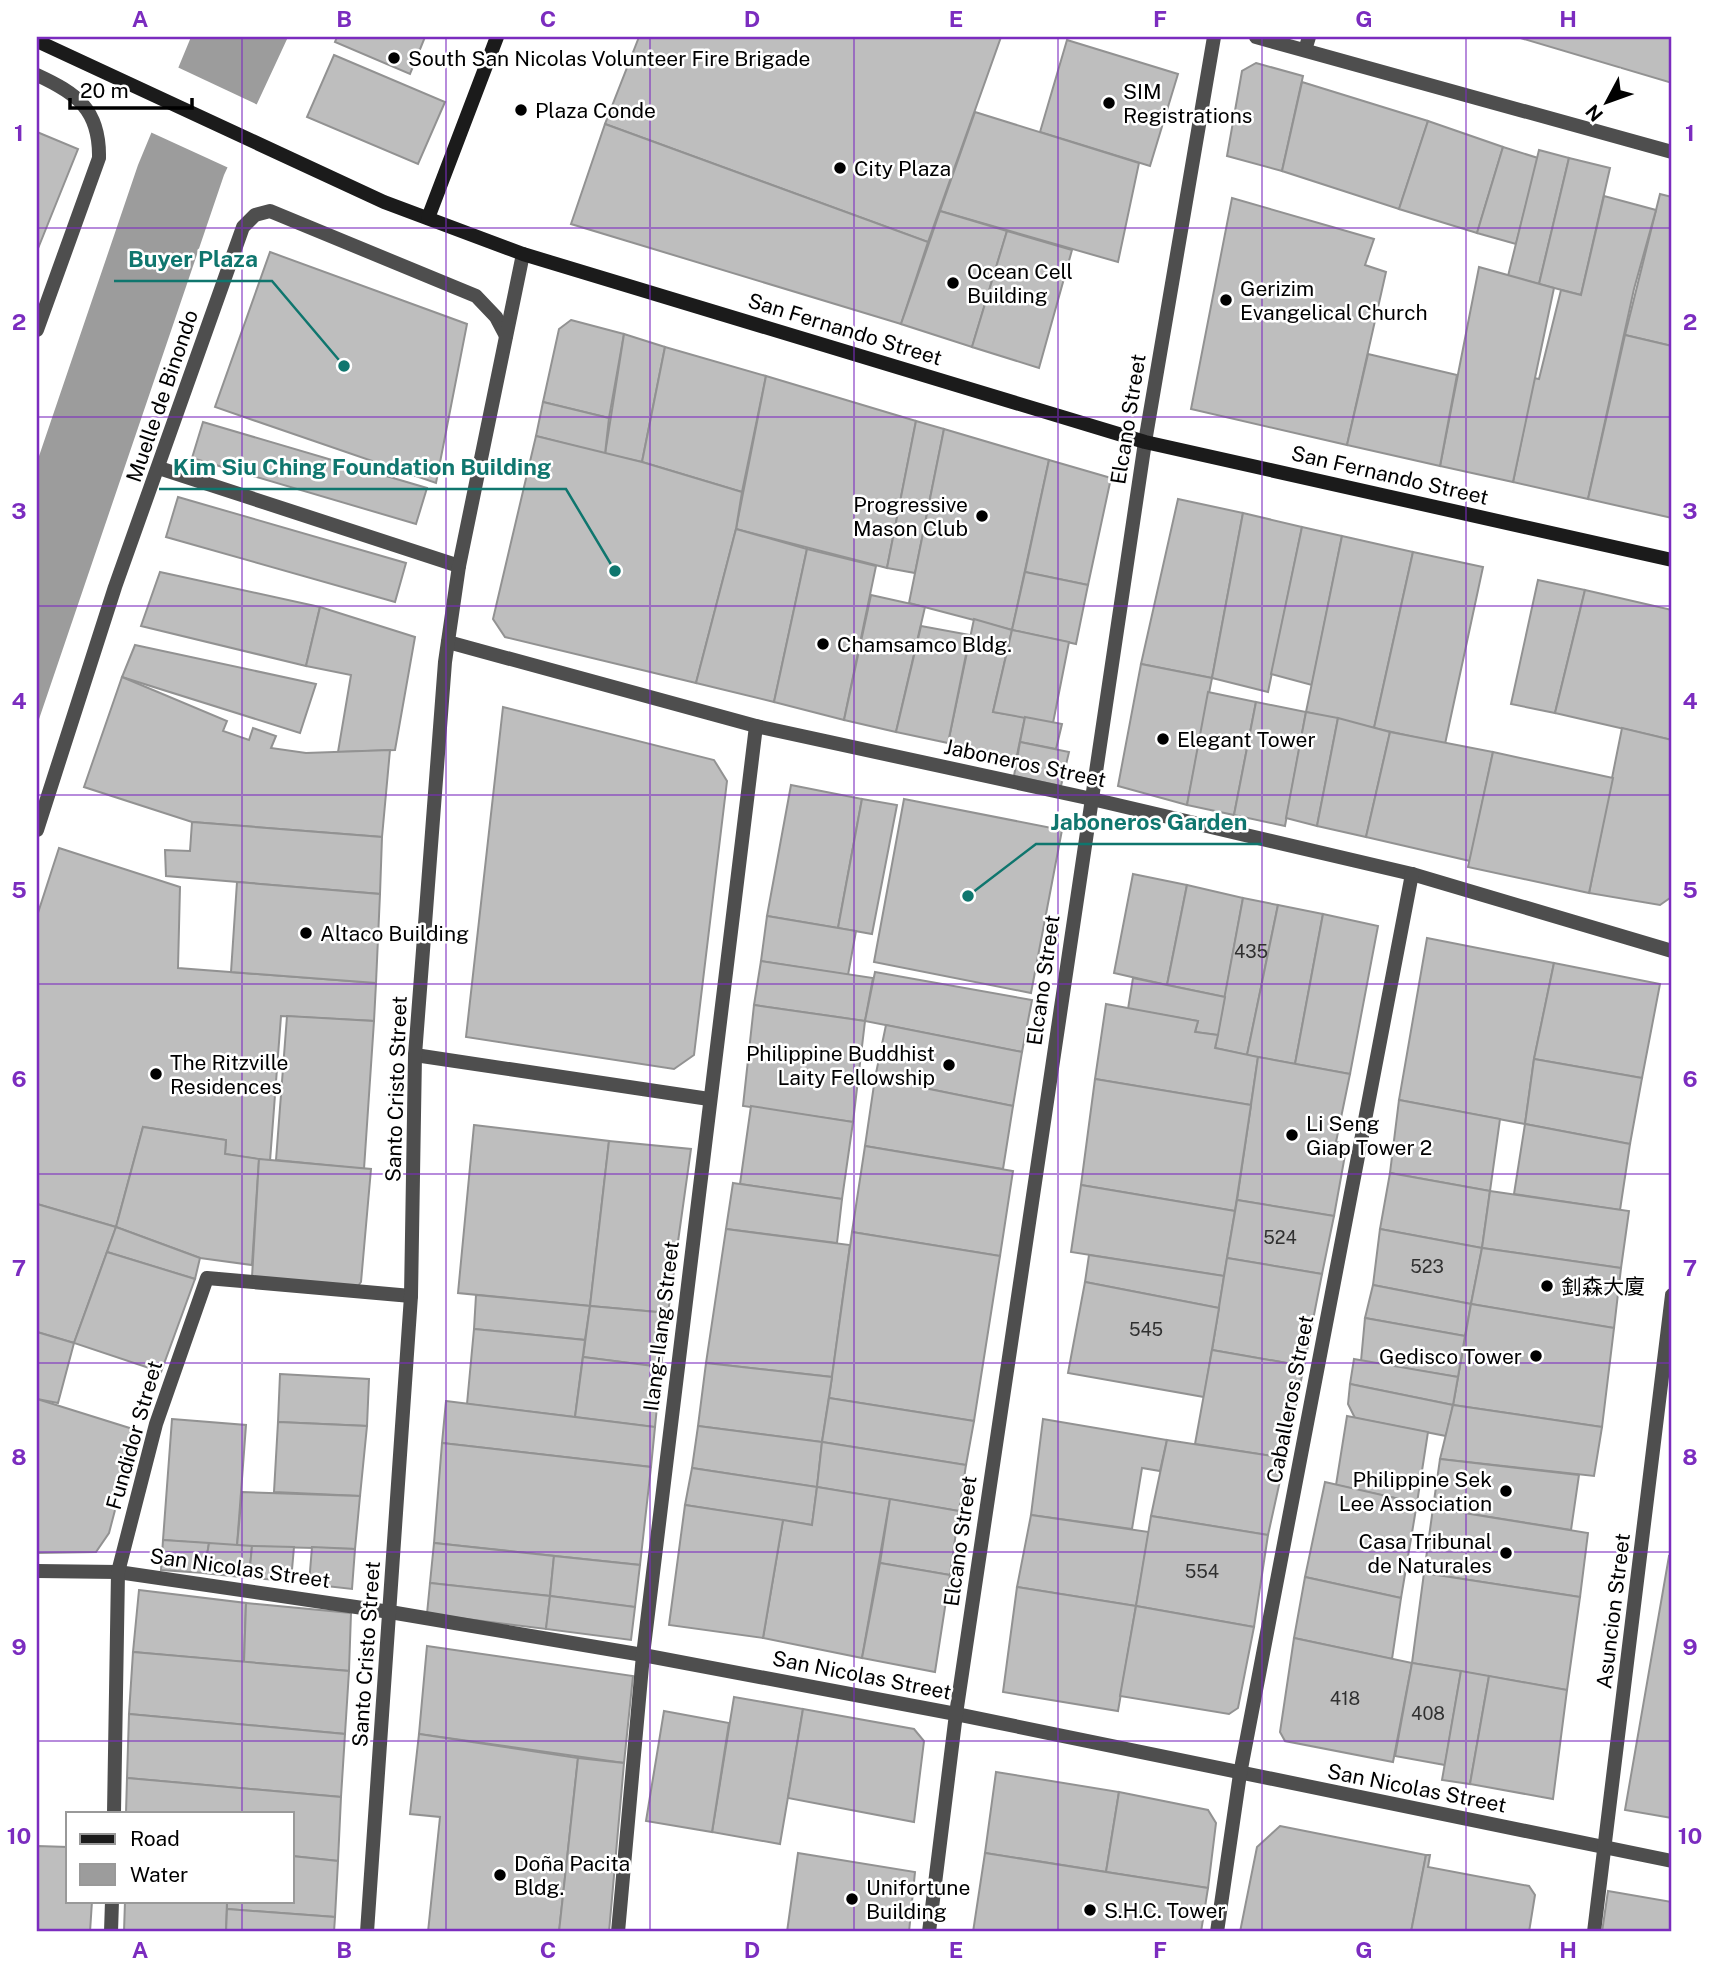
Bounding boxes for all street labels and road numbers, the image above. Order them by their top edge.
street label: San Fernando Street [745,288,945,370]
street label: Muelle de Binondo [121,307,203,485]
street label: Elcano Street [1105,352,1151,486]
street label: San Fernando Street [1289,440,1491,510]
street label: Jaboneros Street [942,734,1108,792]
street label: Elcano Street [1021,913,1065,1047]
street label: Santo Cristo Street [380,995,412,1183]
street label: Ilang-Ilang Street [638,1239,684,1413]
street label: Caballeros Street [1261,1313,1319,1485]
street label: Fundidor Street [101,1358,167,1512]
street label: Elcano Street [938,1474,982,1608]
street label: Asuncion Street [1591,1532,1635,1690]
street label: San Nicolas Street [148,1543,332,1593]
street label: Santo Cristo Street [347,1560,385,1748]
street label: San Nicolas Street [770,1645,954,1705]
street label: San Nicolas Street [1325,1758,1509,1818]

